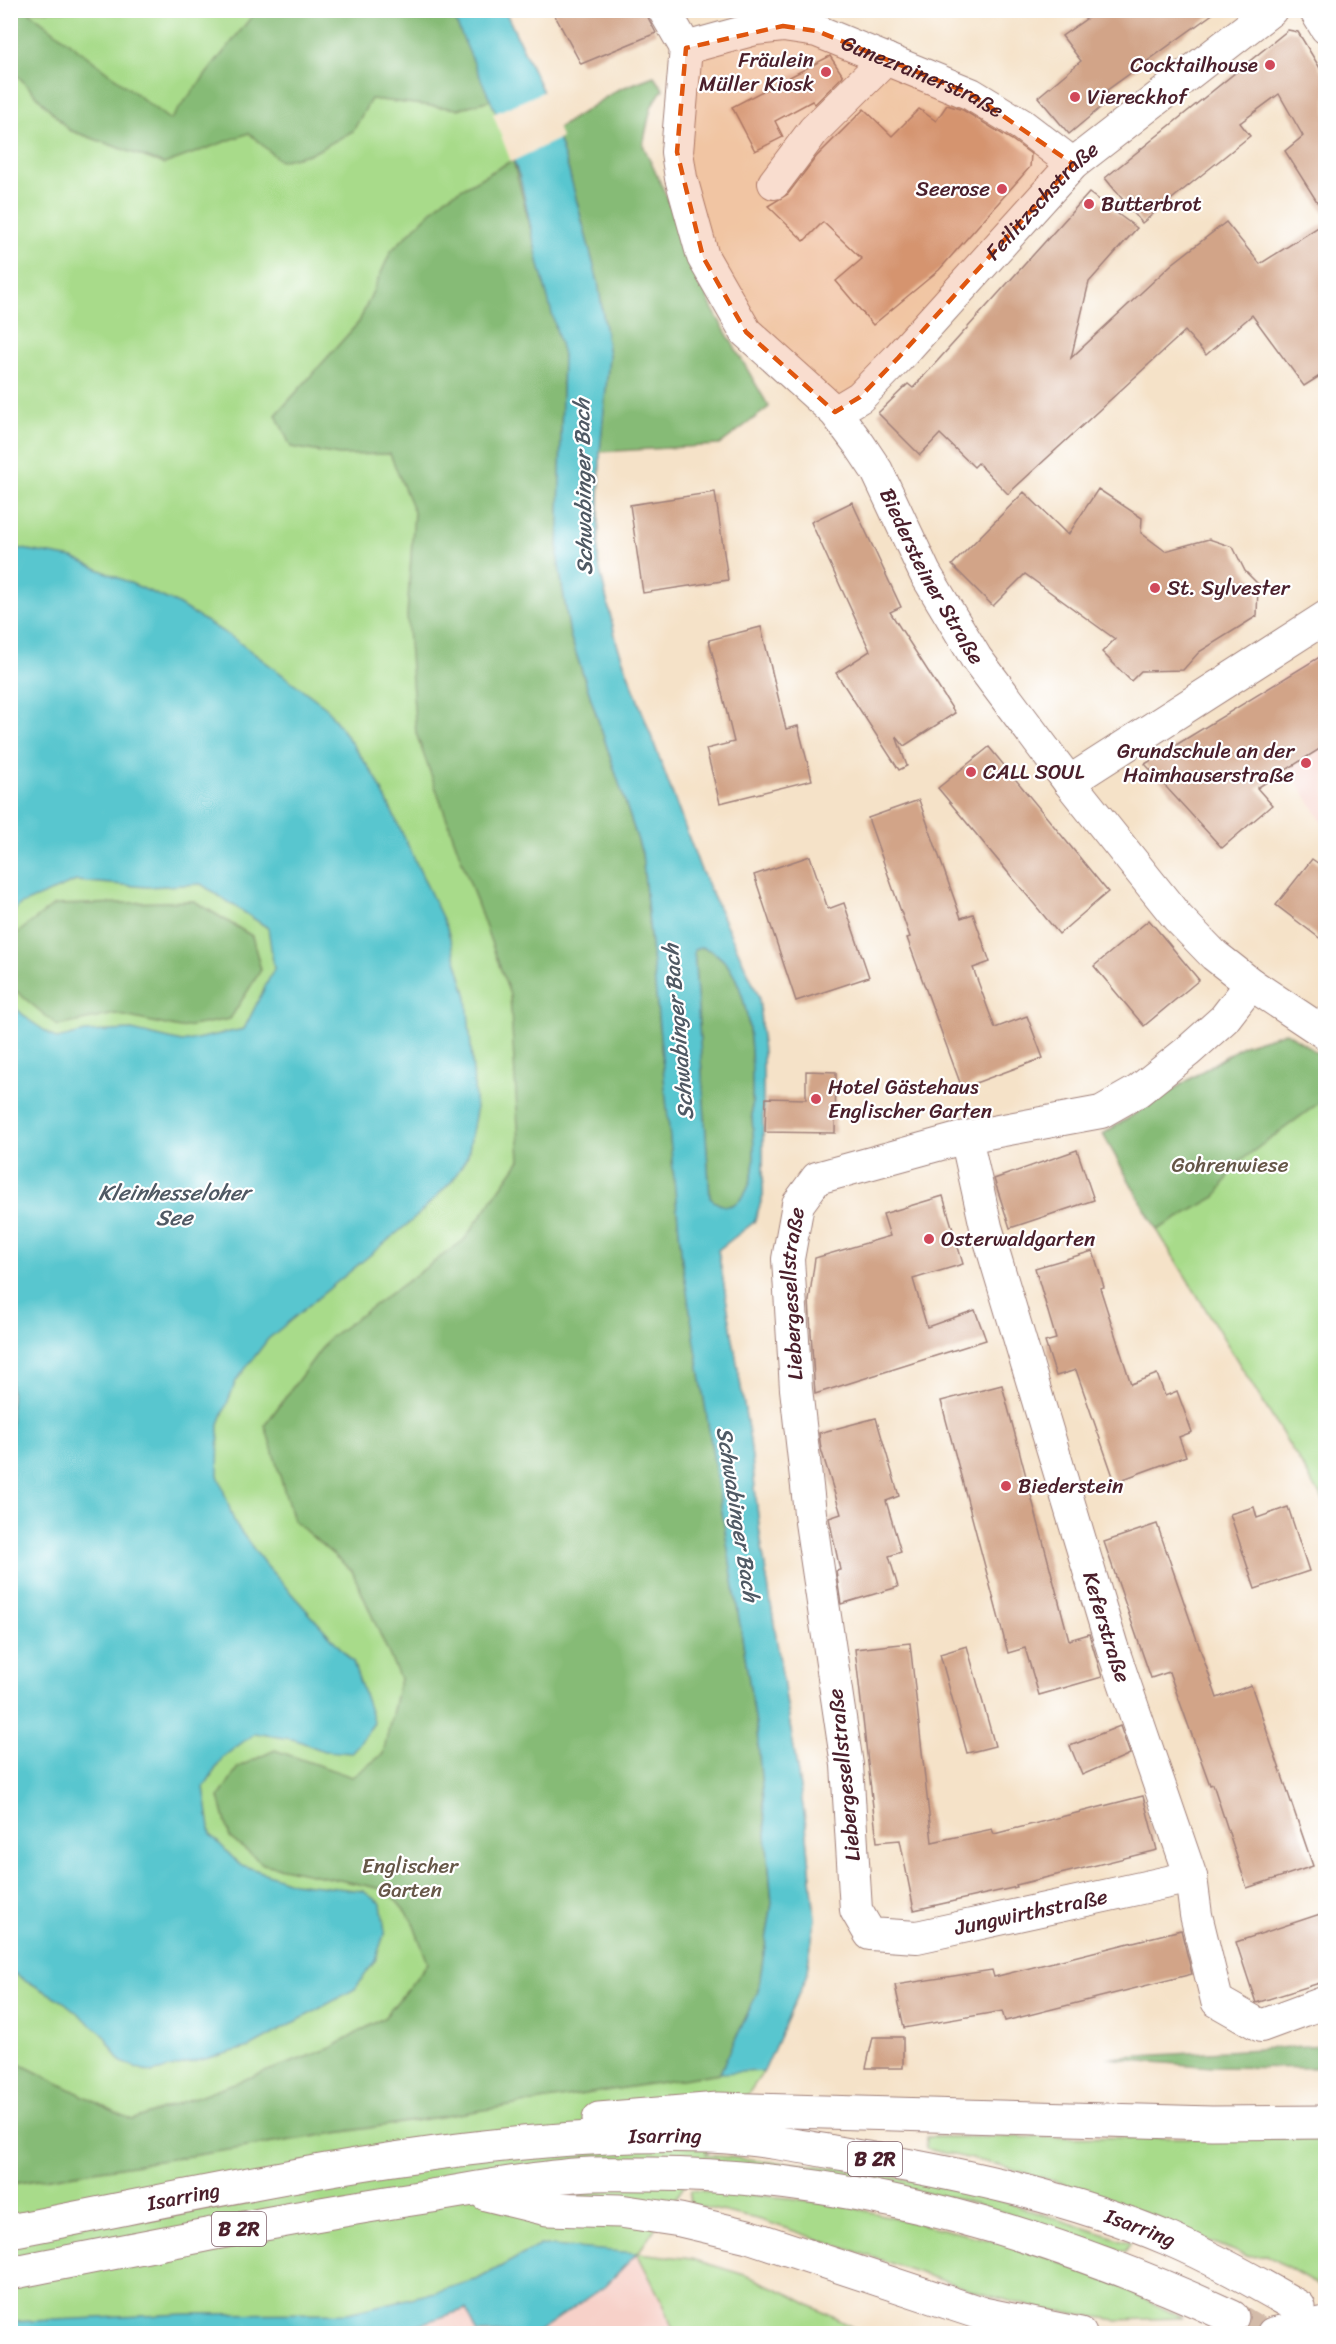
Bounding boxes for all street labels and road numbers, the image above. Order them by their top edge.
street label: Gunezrainerstraße [835,24,1012,129]
street label: Feilitzschstraße [975,131,1108,269]
street label: Biedersteiner Straße [869,481,995,672]
street label: Liebergesellstraße [769,1204,816,1381]
street label: Keferstraße [1071,1567,1142,1688]
street label: Liebergesellstraße [816,1686,872,1863]
street label: Jungwirthstraße [950,1877,1111,1947]
street label: Isarring [627,2117,702,2155]
road number: B 2R [848,2142,902,2176]
street label: Isarring [143,2171,224,2223]
street label: Isarring [1099,2197,1182,2259]
road number: B 2R [212,2212,266,2246]

